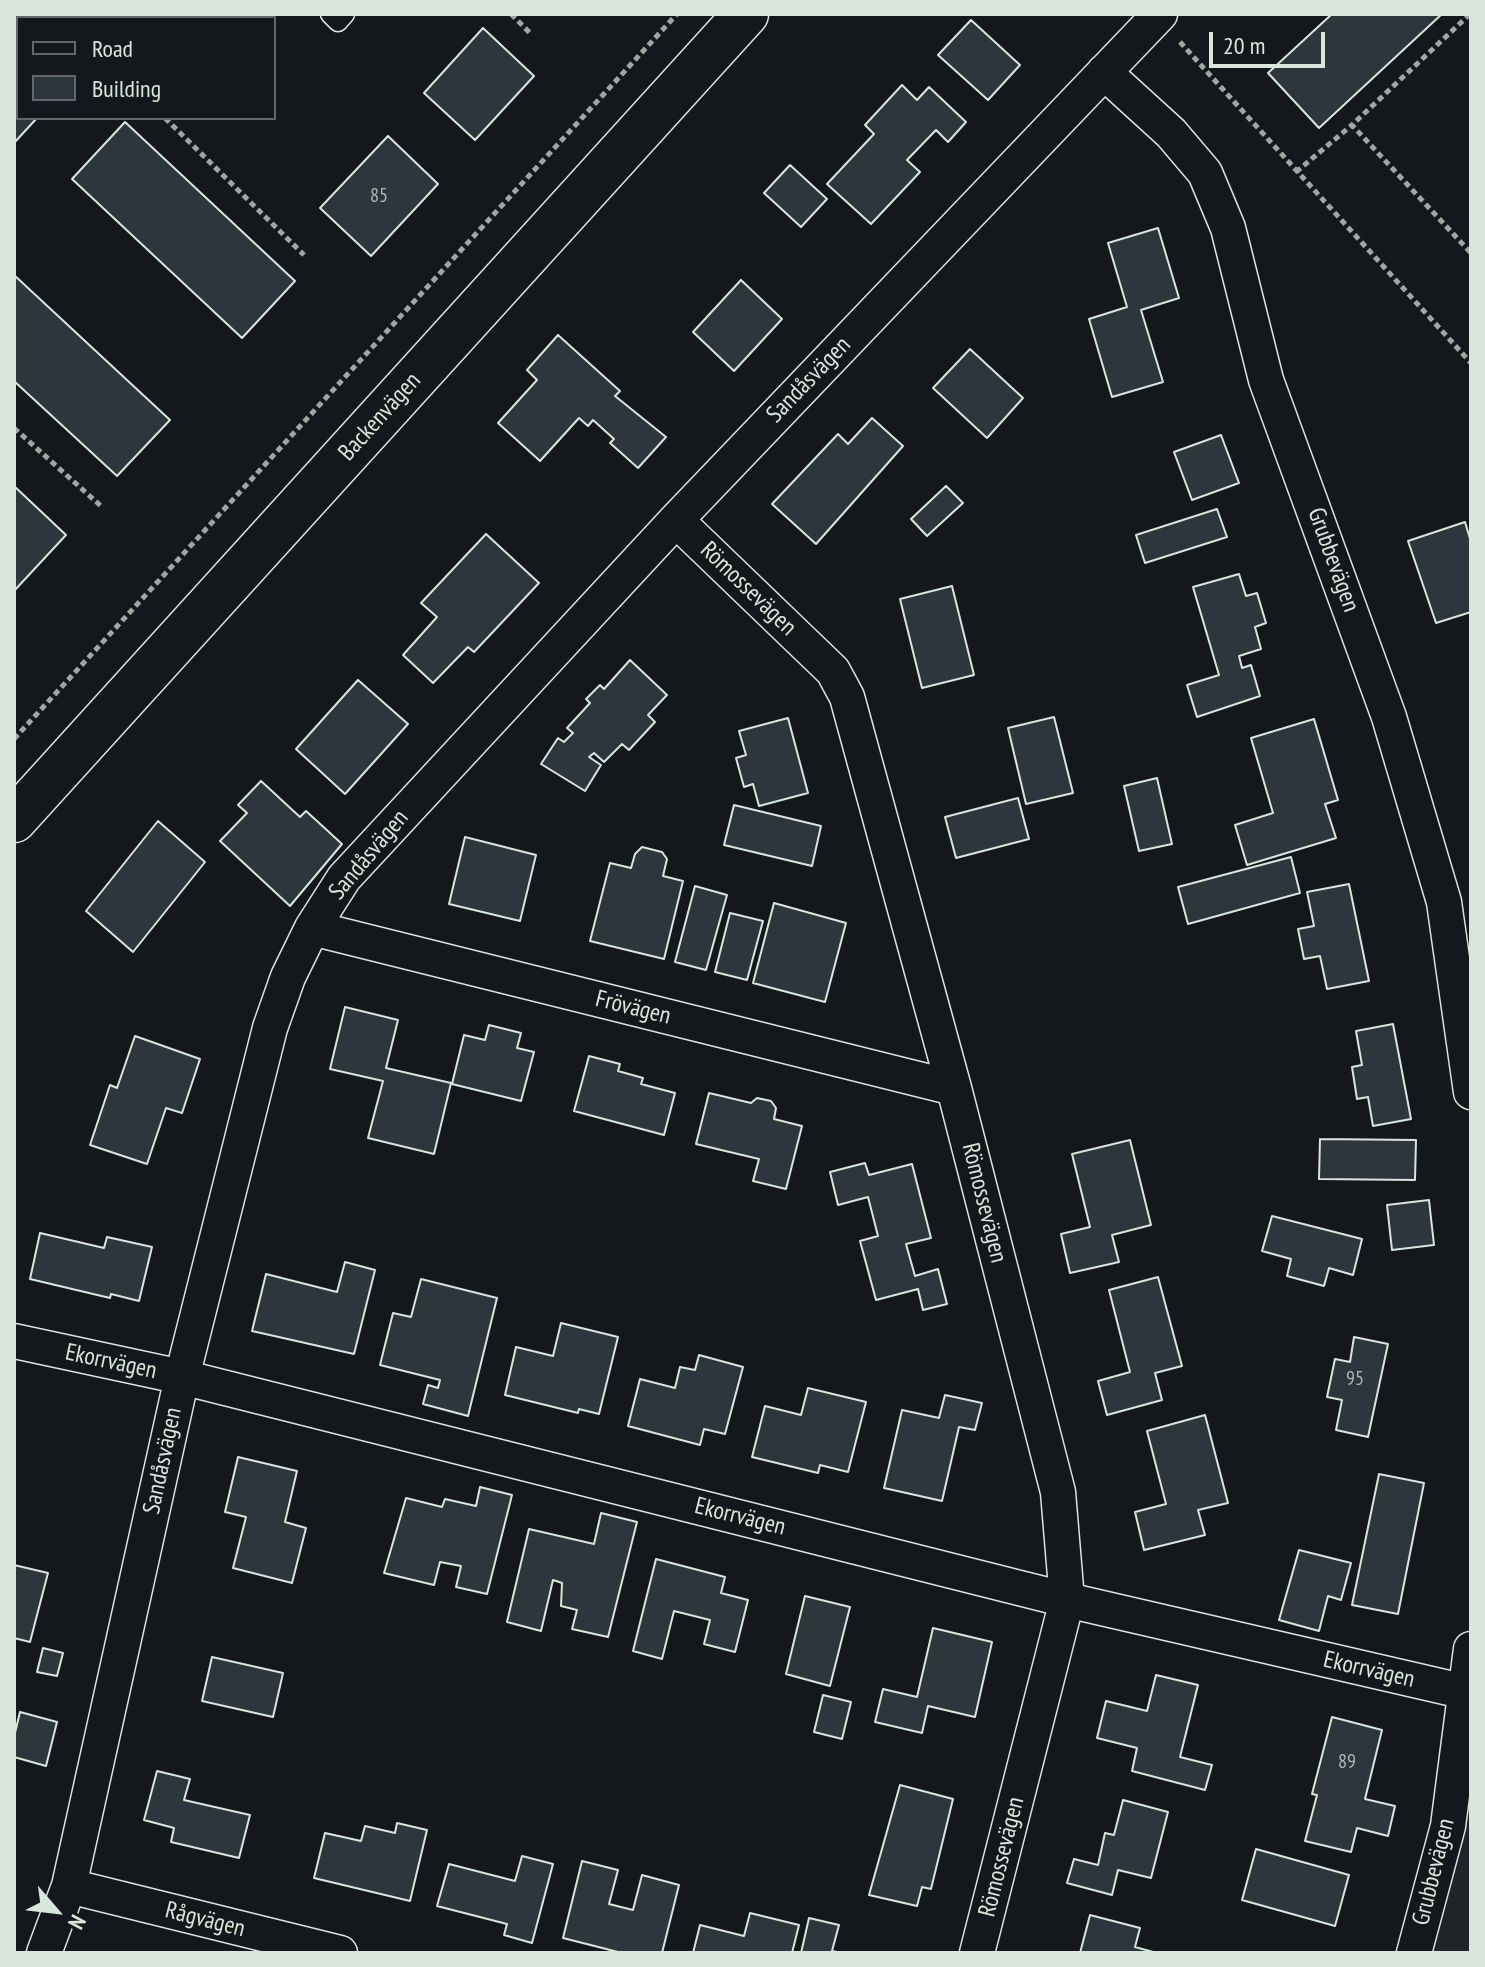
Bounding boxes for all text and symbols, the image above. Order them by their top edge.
legend [16,16,276,120]
scale bar [1213,16,1329,66]
text: 20 m [1223,30,1265,61]
text: Road [92,33,133,64]
text: Building [92,73,161,104]
house number: 85 [370,184,388,208]
street label: Sandåsvägen [761,331,857,429]
street label: Backenvägen [333,367,427,467]
street label: Grubbevägen [1301,504,1365,616]
street label: Römossevägen [694,536,802,642]
street label: Sandåsvägen [323,804,415,906]
street label: Frövägen [592,985,674,1031]
street label: Römossevägen [955,1140,1013,1266]
street label: Ekorrvägen [63,1338,159,1386]
house number: 95 [1346,1367,1364,1391]
street label: Sandåsvägen [138,1405,188,1517]
street label: Ekorrvägen [692,1492,788,1542]
street label: Ekorrvägen [1321,1646,1417,1694]
house number: 89 [1338,1750,1356,1774]
street label: Römossevägen [973,1794,1031,1920]
street label: Grubbevägen [1407,1816,1461,1928]
north arrow [16,1871,96,1951]
street label: Rågvägen [162,1896,248,1944]
text: N [62,1910,92,1934]

